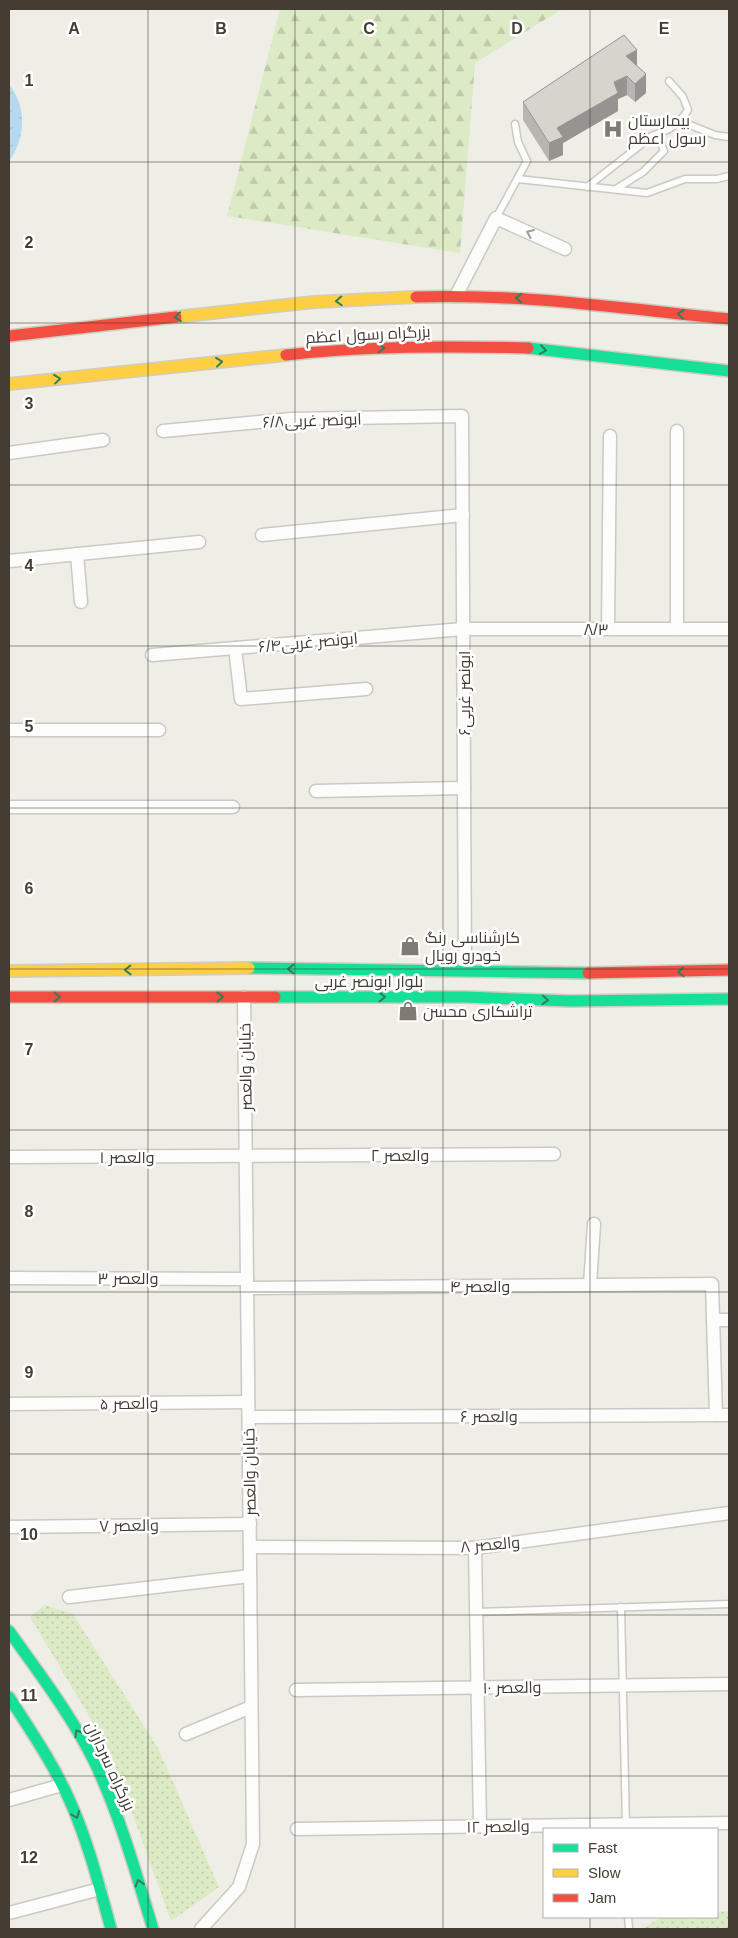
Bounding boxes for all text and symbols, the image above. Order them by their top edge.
text: A [68,20,80,37]
text: B [215,20,227,37]
text: C [363,20,375,37]
text: D [511,20,523,37]
text: E [659,20,670,37]
text: 1 [25,72,34,89]
place label: بیمارستان رسول اعظم [628,112,706,150]
hospital icon: بیمارستان رسول اعظم [602,118,624,140]
one-way arrow [526,229,535,240]
text: 2 [25,234,34,251]
one-way arrow [515,293,522,303]
one-way arrow [335,296,343,307]
one-way arrow [676,309,684,320]
one-way arrow [173,311,181,322]
street label: بزرگراه رسول اعظم [305,323,431,349]
one-way arrow [377,343,385,354]
one-way arrow [539,344,547,355]
one-way arrow [215,357,223,368]
one-way arrow [54,374,62,385]
text: 3 [25,395,34,412]
street label: ۶/۸ابونصر غربی [262,410,362,433]
text: 4 [25,557,34,574]
street label: ۸/۳ [583,621,609,638]
street label: ۶/۴ابونصر غربی [258,630,359,657]
street label: ۶ابونصر غربی [456,651,475,735]
text: 5 [25,718,34,735]
text: 6 [25,880,34,897]
place label: کارشناسی رنگ خودرو رویال [425,929,520,966]
shop icon: کارشناسی رنگ خودرو رویال [399,935,421,957]
one-way arrow [286,964,294,974]
one-way arrow [124,965,132,975]
one-way arrow [676,966,684,977]
street label: بلوار ابونصر غربی [315,973,423,992]
one-way arrow [54,992,62,1002]
one-way arrow [216,992,224,1002]
one-way arrow [379,992,387,1002]
one-way arrow [541,995,549,1006]
shop icon: تراشکاری محسن [397,1000,419,1022]
place label: تراشکاری محسن [423,1003,533,1022]
street label: خیابان والعصر [236,1023,257,1112]
text: 7 [25,1041,34,1058]
street label: والعصر ۲ [371,1147,429,1165]
street label: والعصر ۱ [100,1149,154,1167]
text: 8 [25,1203,34,1220]
street label: والعصر ۳ [98,1270,158,1288]
street label: والعصر ۴ [450,1278,510,1296]
text: 9 [25,1364,34,1381]
street label: والعصر ۵ [100,1394,159,1414]
street label: والعصر ۶ [460,1408,518,1426]
street label: خیابان والعصر [240,1428,261,1517]
street label: والعصر ۷ [99,1516,159,1536]
text: 10 [20,1526,38,1543]
street label: والعصر ۸ [459,1533,521,1557]
street label: والعصر ۱۰ [482,1678,542,1698]
text: 11 [21,1687,38,1704]
street label: بزرگراه سرداران [81,1719,139,1814]
one-way arrow [74,1729,84,1738]
one-way arrow [70,1810,80,1819]
street label: والعصر ۱۲ [466,1817,530,1837]
legend [543,1828,718,1918]
text: Fast [588,1839,618,1856]
text: 12 [20,1849,38,1866]
text: Slow [588,1864,621,1881]
one-way arrow [134,1879,144,1887]
text: Jam [588,1889,616,1906]

